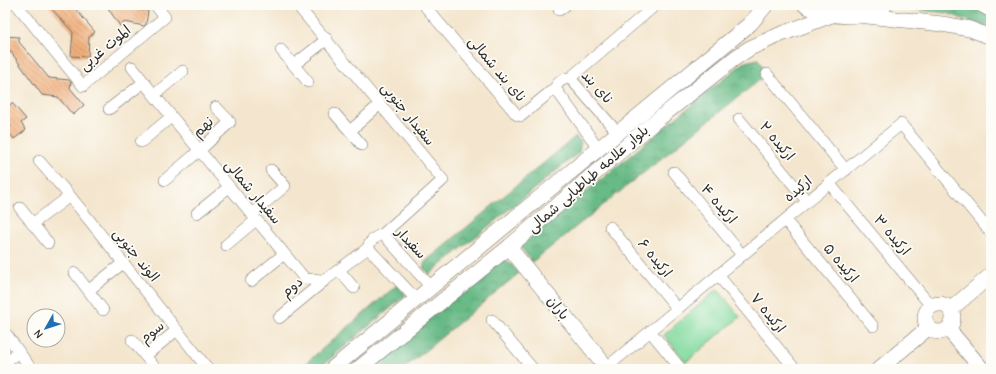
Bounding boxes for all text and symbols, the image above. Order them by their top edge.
street label: الموت غربی [76,22,134,74]
street label: نای بند شمالی [465,33,529,105]
street label: نای بند [578,67,616,107]
street label: سفیدار جنوبی [377,79,439,149]
street label: نهم [189,113,219,142]
street label: ارکیده ۲ [756,118,798,164]
street label: بلوار علامه طباطبایی شمالی [524,122,652,236]
street label: سفیدار شمالی [221,156,285,228]
street label: ارکیده [780,172,816,206]
street label: ارکیده ۴ [698,181,740,227]
street label: ارکیده ۳ [870,211,914,259]
street label: سفیدار [391,223,430,262]
street label: الوند جنوبی [109,225,163,286]
street label: ارکیده ۶ [634,235,676,281]
street label: ارکیده ۵ [820,240,862,286]
street label: دوم [278,273,307,302]
street label: ارکیده ۷ [747,290,789,336]
street label: باران [543,293,573,323]
north arrow [26,308,66,348]
street label: سوم [136,317,170,349]
text: N [31,327,46,341]

